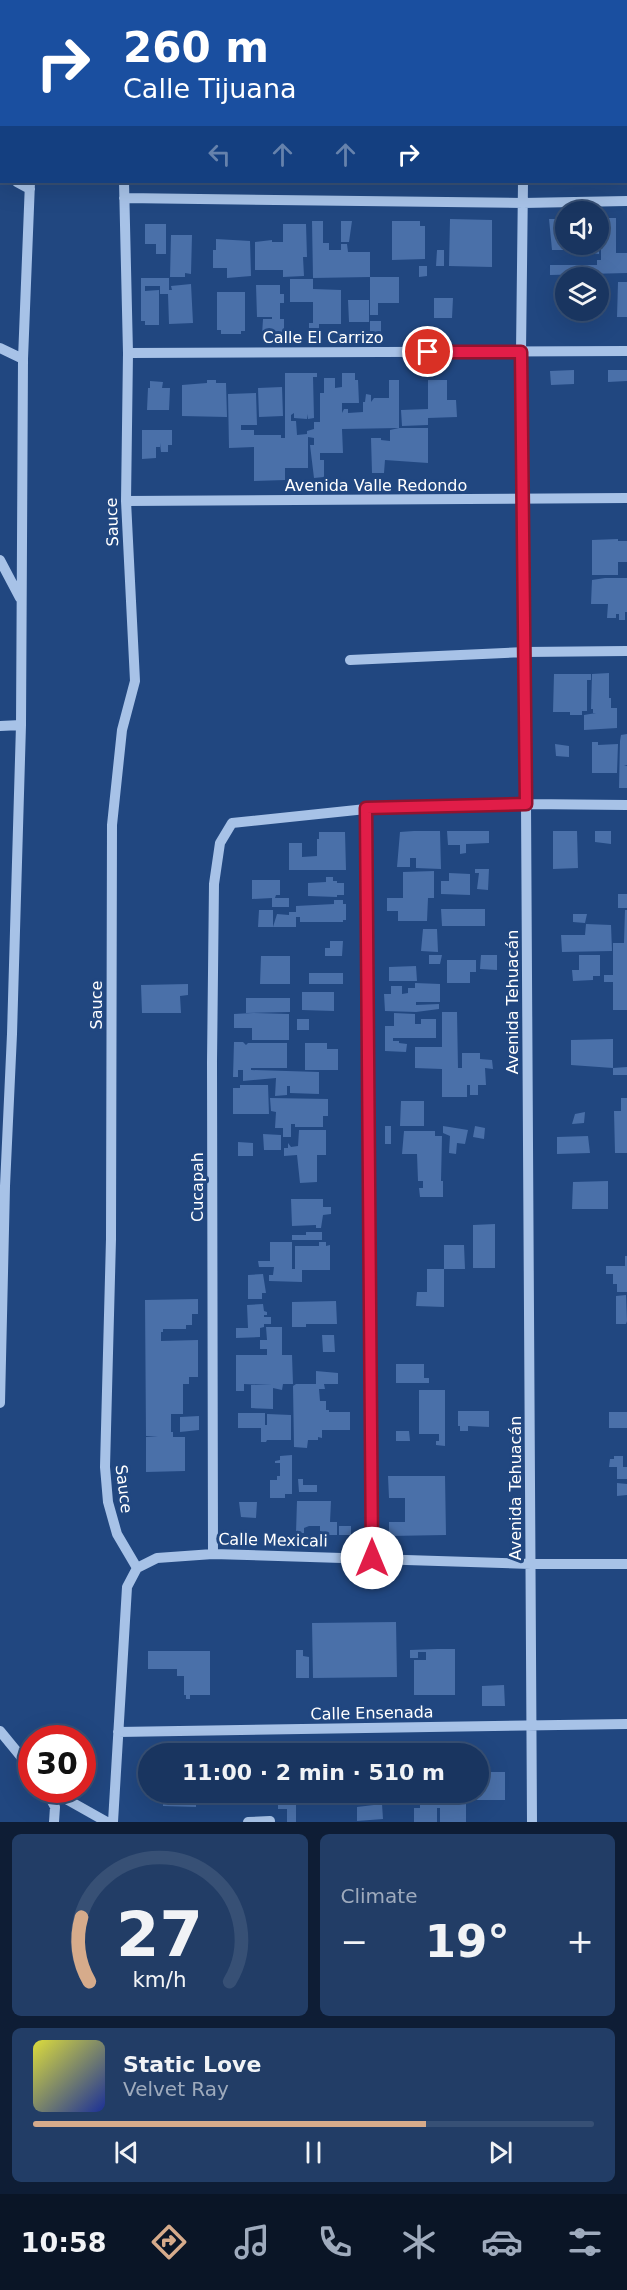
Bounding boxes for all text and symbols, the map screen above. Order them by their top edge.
text: 260 m [123,23,269,72]
icon: right [24,24,102,102]
text: Calle Tijuana [123,73,297,104]
icon: left [203,138,236,171]
icon: ahead [266,138,299,171]
icon: ahead [329,138,362,171]
icon: right [392,138,425,171]
map controls [555,201,609,321]
button: sound [555,201,609,255]
button: layers [555,267,609,321]
pin [402,326,453,377]
street label: Calle El Carrizo [263,328,383,347]
icon: arrive [411,335,444,368]
street label: Avenida Valle Redondo [285,476,467,495]
street label: Sauce [102,497,122,547]
street label: Avenida Tehuacán [503,930,522,1074]
street label: Sauce [87,981,106,1029]
street label: Cucapah [188,1152,207,1222]
street label: Avenida Tehuacán [506,1416,525,1560]
street label: Sauce [112,1464,136,1514]
position arrow [340,1526,404,1590]
street label: Calle Mexicali [218,1530,328,1550]
street label: Calle Ensenada [310,1702,434,1724]
speed limit sign: 30 [18,1725,96,1803]
text: 11:00 · 2 min · 510 m [182,1760,445,1785]
text: Climate [341,1884,417,1908]
text: 27 [116,1898,203,1971]
text: 19° [425,1915,510,1968]
text: − [341,1922,368,1961]
text: + [566,1922,594,1961]
text: km/h [133,1967,187,1992]
text: Static Love [123,2052,261,2077]
text: Velvet Ray [123,2077,229,2101]
icon: previous [110,2136,143,2169]
icon: pause [297,2136,330,2169]
icon: next [484,2136,517,2169]
icon: directions [148,2221,190,2263]
icon: music [231,2221,273,2263]
icon: phone [314,2221,356,2263]
icon: climate [398,2221,440,2263]
icon: car [481,2221,523,2263]
icon: filters [564,2221,606,2263]
text: 10:58 [21,2227,107,2258]

